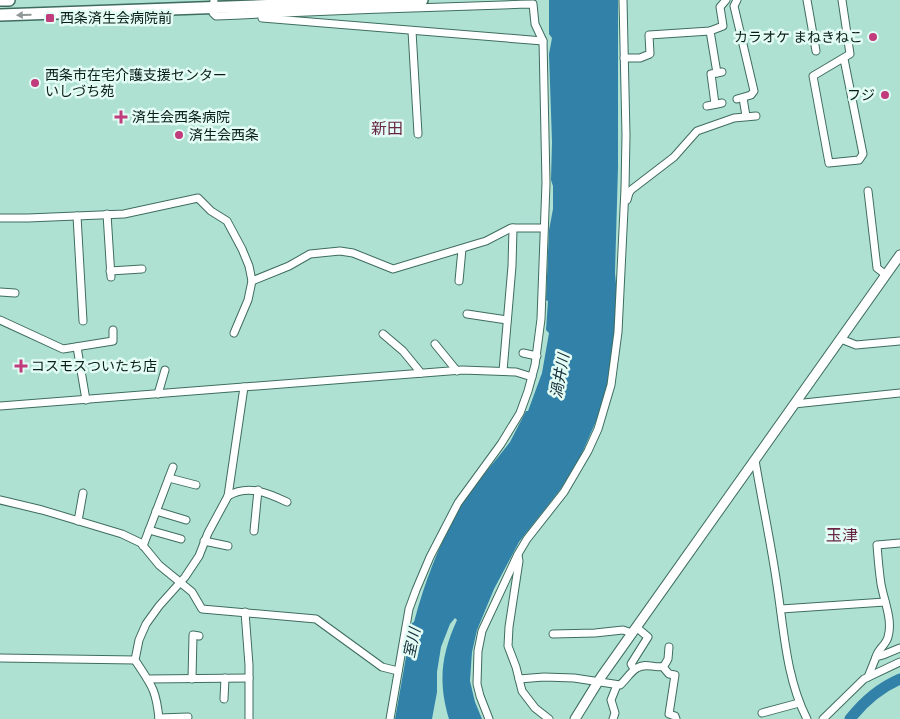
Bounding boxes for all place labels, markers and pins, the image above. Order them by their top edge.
place label: 西条済生会病院前 [60,9,172,27]
marker: 西条済生会病院前 [44,12,56,24]
place label: カラオケ まねきねこ [734,28,863,46]
marker: カラオケ まねきねこ [867,31,879,43]
place label: 西条市在宅介護支援センター いしづち苑 [45,66,227,100]
marker: 西条市在宅介護支援センター いしづち苑 [29,77,41,89]
place label: フジ [847,86,875,104]
marker: フジ [879,89,891,101]
place label: 済生会西条病院 [132,108,230,126]
marker: 済生会西条病院 [114,110,128,124]
place label: 済生会西条 [189,126,259,144]
marker: 済生会西条 [173,129,185,141]
place label: コスモスついたち店 [31,357,157,375]
marker: コスモスついたち店 [15,360,27,372]

